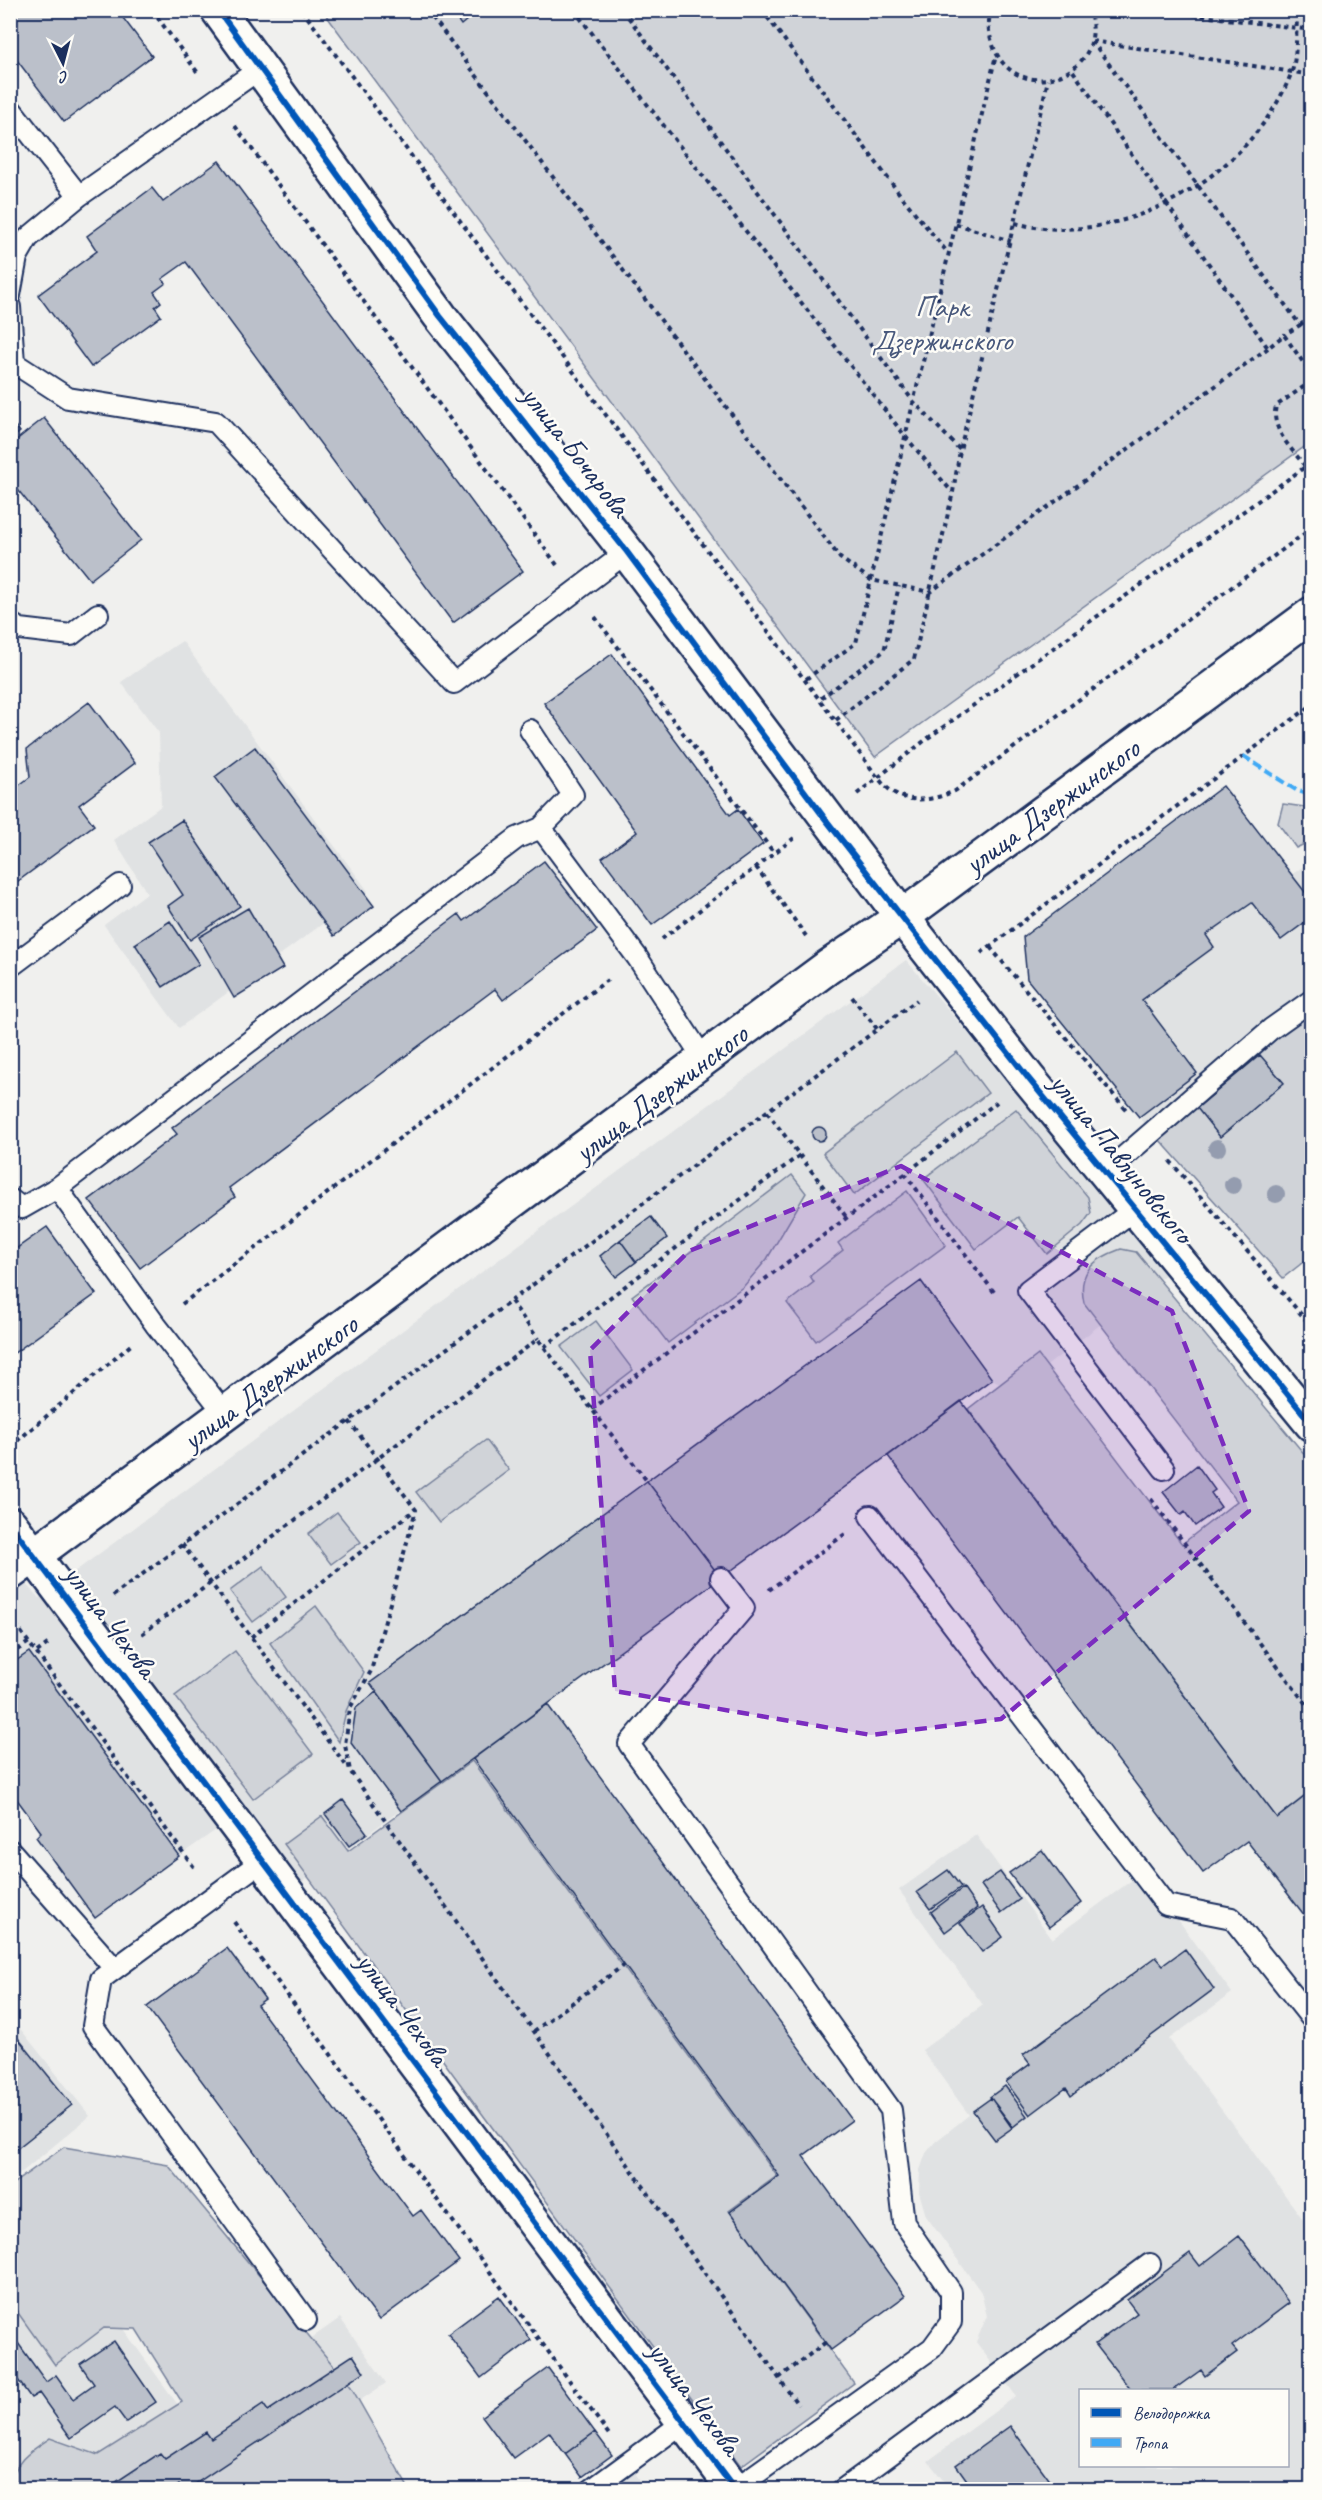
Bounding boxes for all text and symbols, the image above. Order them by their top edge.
north arrow [33,33,93,93]
text: С [57,67,69,88]
park label: Парк Дзержинского [872,287,1014,359]
street label: улица Бочарова [512,376,640,526]
street label: улица Дзержинского [955,729,1148,884]
street label: улица Дзержинского [565,1014,757,1172]
street label: улица Павлуновского [1040,1063,1205,1254]
street label: улица Дзержинского [173,1305,366,1460]
street label: улица Чехова [55,1555,168,1688]
street label: улица Чехова [347,1943,460,2076]
street label: улица Чехова [639,2332,752,2465]
legend [1079,2389,1289,2467]
text: Велодорожка [1133,2402,1211,2424]
text: Тропа [1133,2432,1169,2454]

